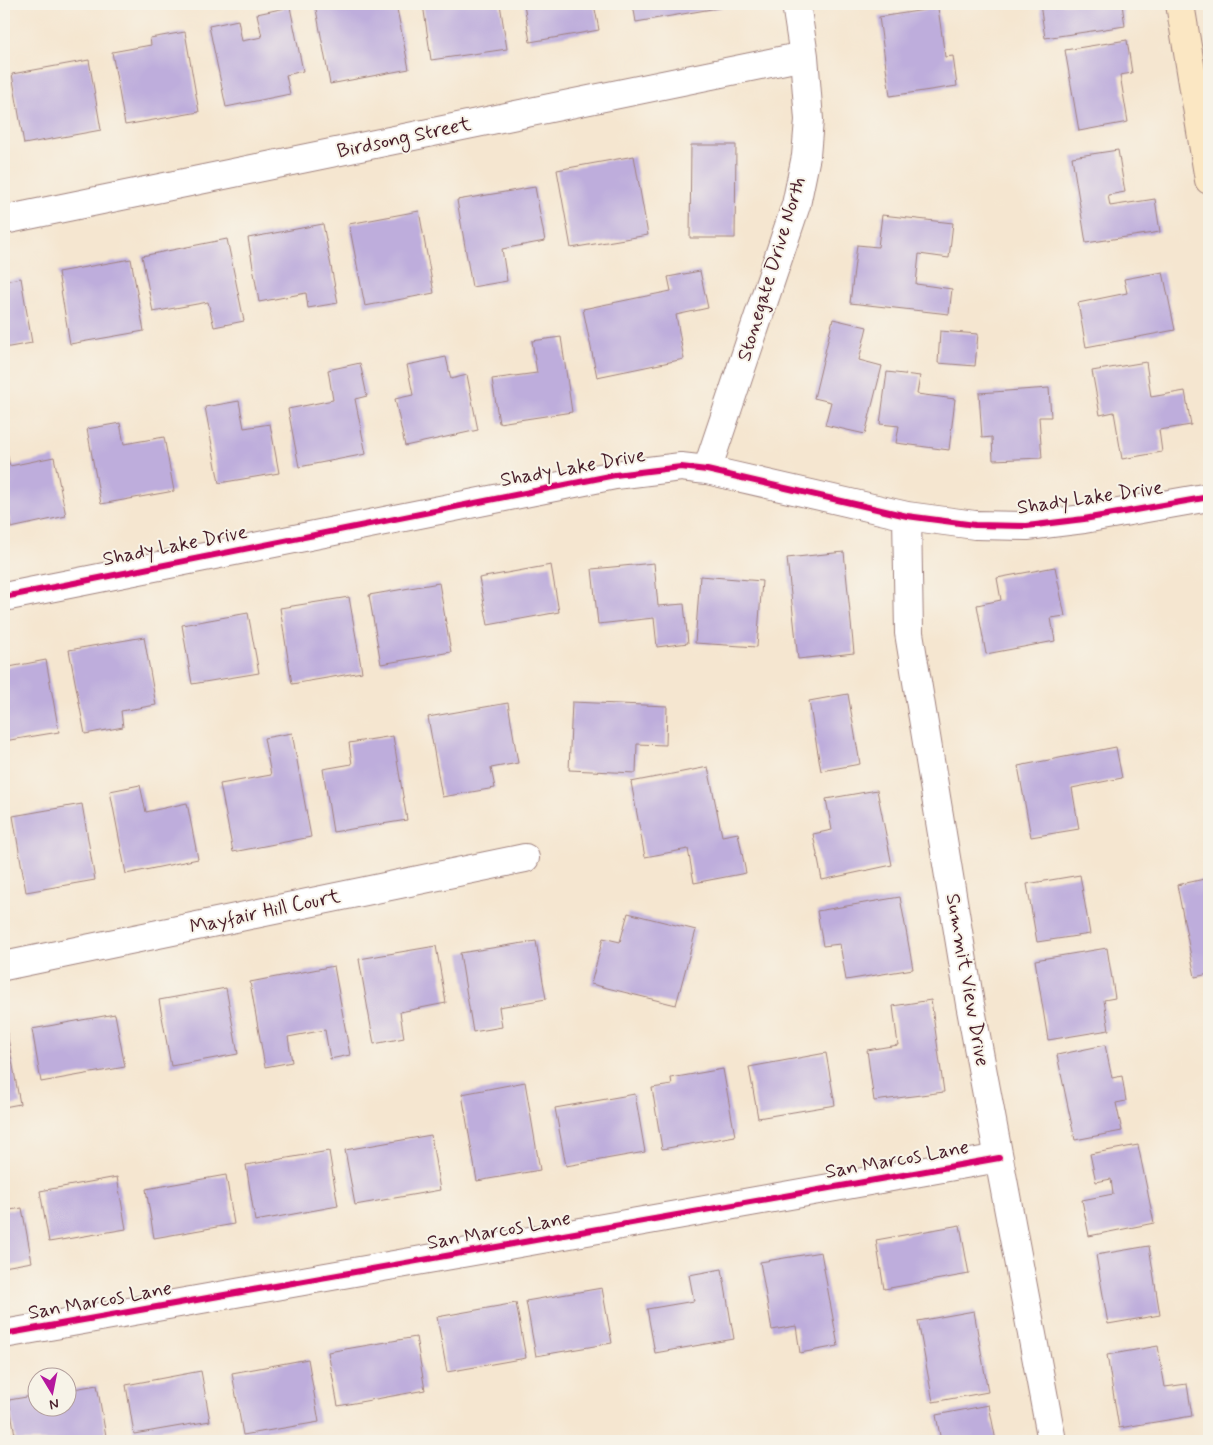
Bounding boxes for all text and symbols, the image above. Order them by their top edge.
street label: Birdsong Street [335,111,474,166]
street label: Stonegate Drive North [731,173,813,365]
street label: Shady Lake Drive [498,442,648,494]
street label: Shady Lake Drive [1015,474,1165,522]
street label: Shady Lake Drive [100,519,250,573]
street label: Mayfair Hill Court [187,883,343,941]
street label: Summit View Drive [939,892,995,1068]
street label: San Marcos Lane [823,1134,971,1186]
street label: San Marcos Lane [425,1205,573,1257]
street label: San Marcos Lane [26,1275,174,1327]
north arrow [28,1368,78,1418]
text: N [48,1394,60,1413]

